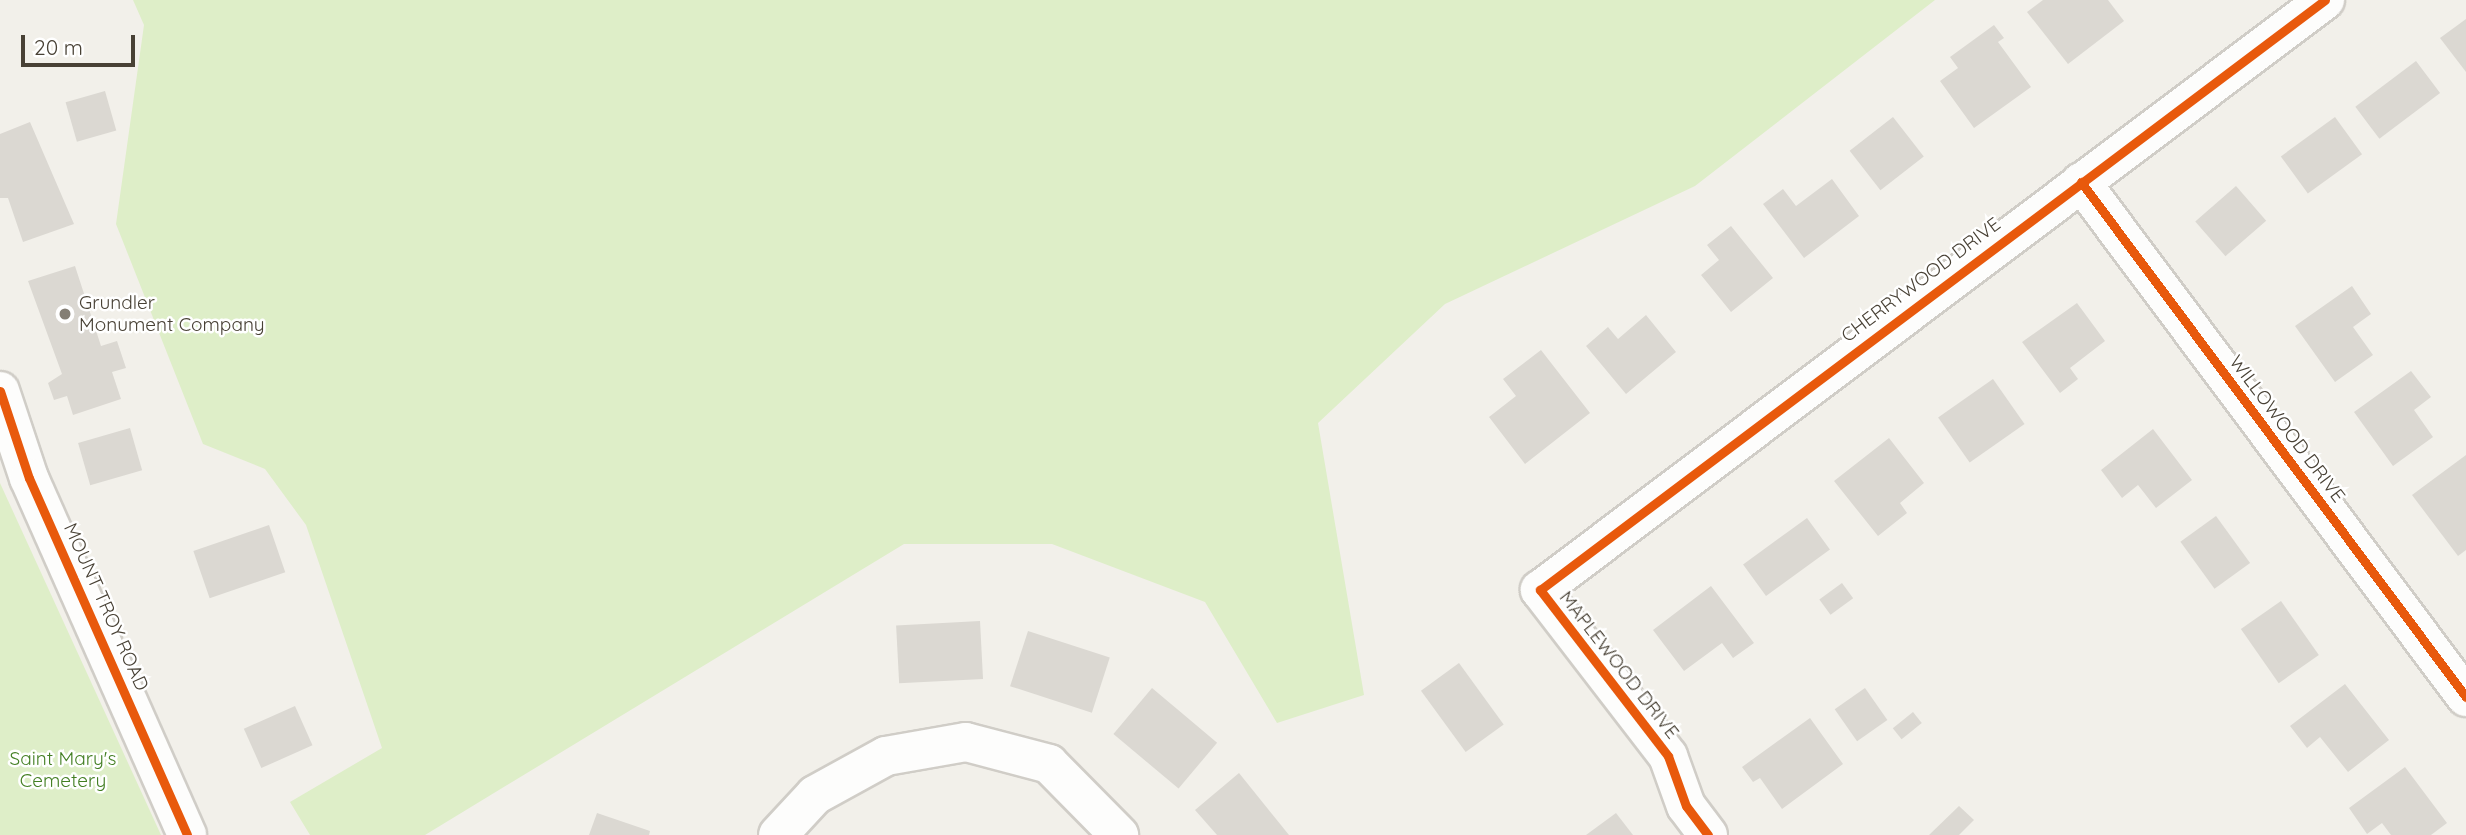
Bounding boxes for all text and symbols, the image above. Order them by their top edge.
scale bar [24,21,138,65]
text: 20 m [34,34,83,60]
street label: CHERRYWOOD DRIVE [1837,213,2005,347]
place label: Grundler Monument Company [79,292,265,336]
marker: Grundler Monument Company [57,306,73,322]
street label: WILLOWOOD DRIVE [2224,351,2350,507]
street label: MOUNT TROY ROAD [59,520,153,694]
street label: MAPLEWOOD DRIVE [1554,587,1684,743]
park label: Saint Mary's Cemetery [10,748,116,792]

